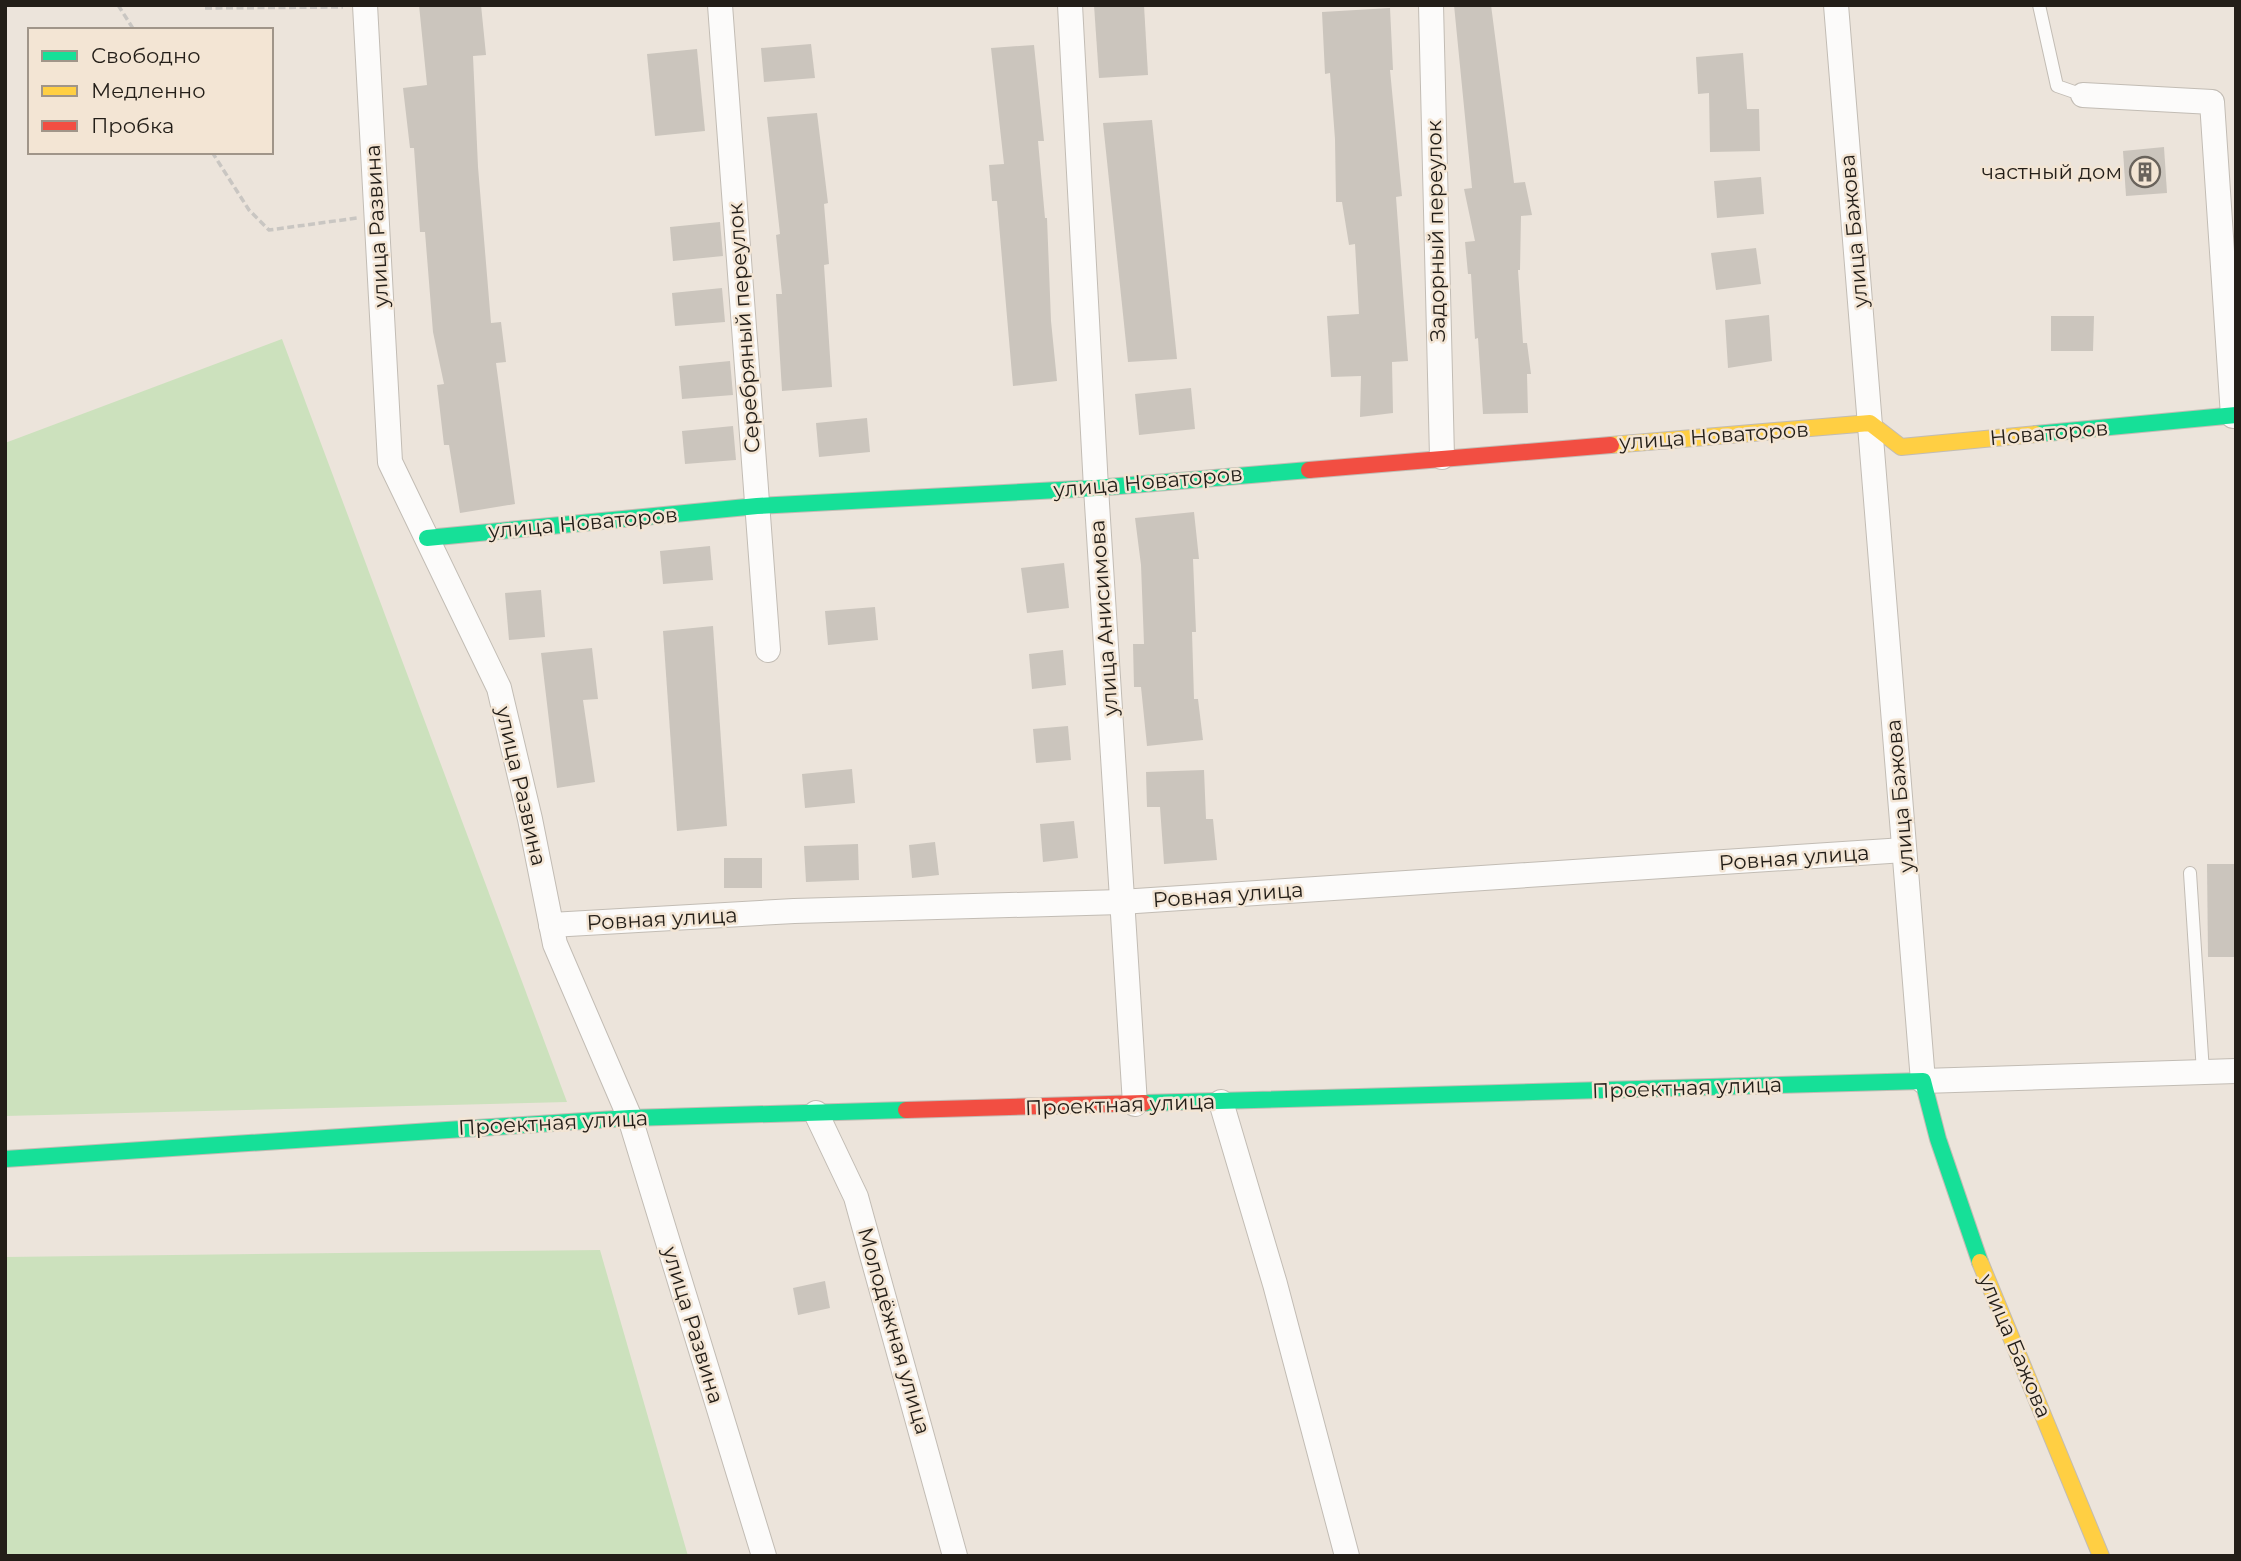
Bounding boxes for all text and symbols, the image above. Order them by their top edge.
legend [28,28,273,154]
text: Свободно [91,43,201,68]
text: Медленно [91,78,206,103]
text: Пробка [91,113,174,138]
street label: Задорный переулок [1421,120,1450,342]
street label: улица Развина [360,144,393,309]
street label: улица Бажова [1834,153,1873,310]
building icon: частный дом [2128,155,2162,189]
place label: частный дом [1981,159,2122,184]
street label: Серебряный переулок [722,202,765,454]
street label: Новаторов [1989,415,2109,450]
street label: улица Новаторов [1617,416,1810,455]
street label: улица Новаторов [1051,461,1244,502]
street label: улица Новаторов [486,502,679,543]
street label: улица Анисимова [1084,519,1123,718]
street label: улица Развина [491,703,552,868]
street label: улица Бажова [1880,718,1919,875]
street label: Ровная улица [1718,840,1870,875]
street label: Ровная улица [1152,877,1304,912]
street label: Ровная улица [586,902,738,935]
street label: Проектная улица [1592,1072,1782,1103]
street label: Проектная улица [1025,1089,1215,1120]
street label: Проектная улица [457,1105,649,1140]
street label: Молодёжная улица [853,1225,936,1437]
street label: улица Развина [657,1242,729,1406]
street label: улица Бажова [1973,1269,2057,1422]

